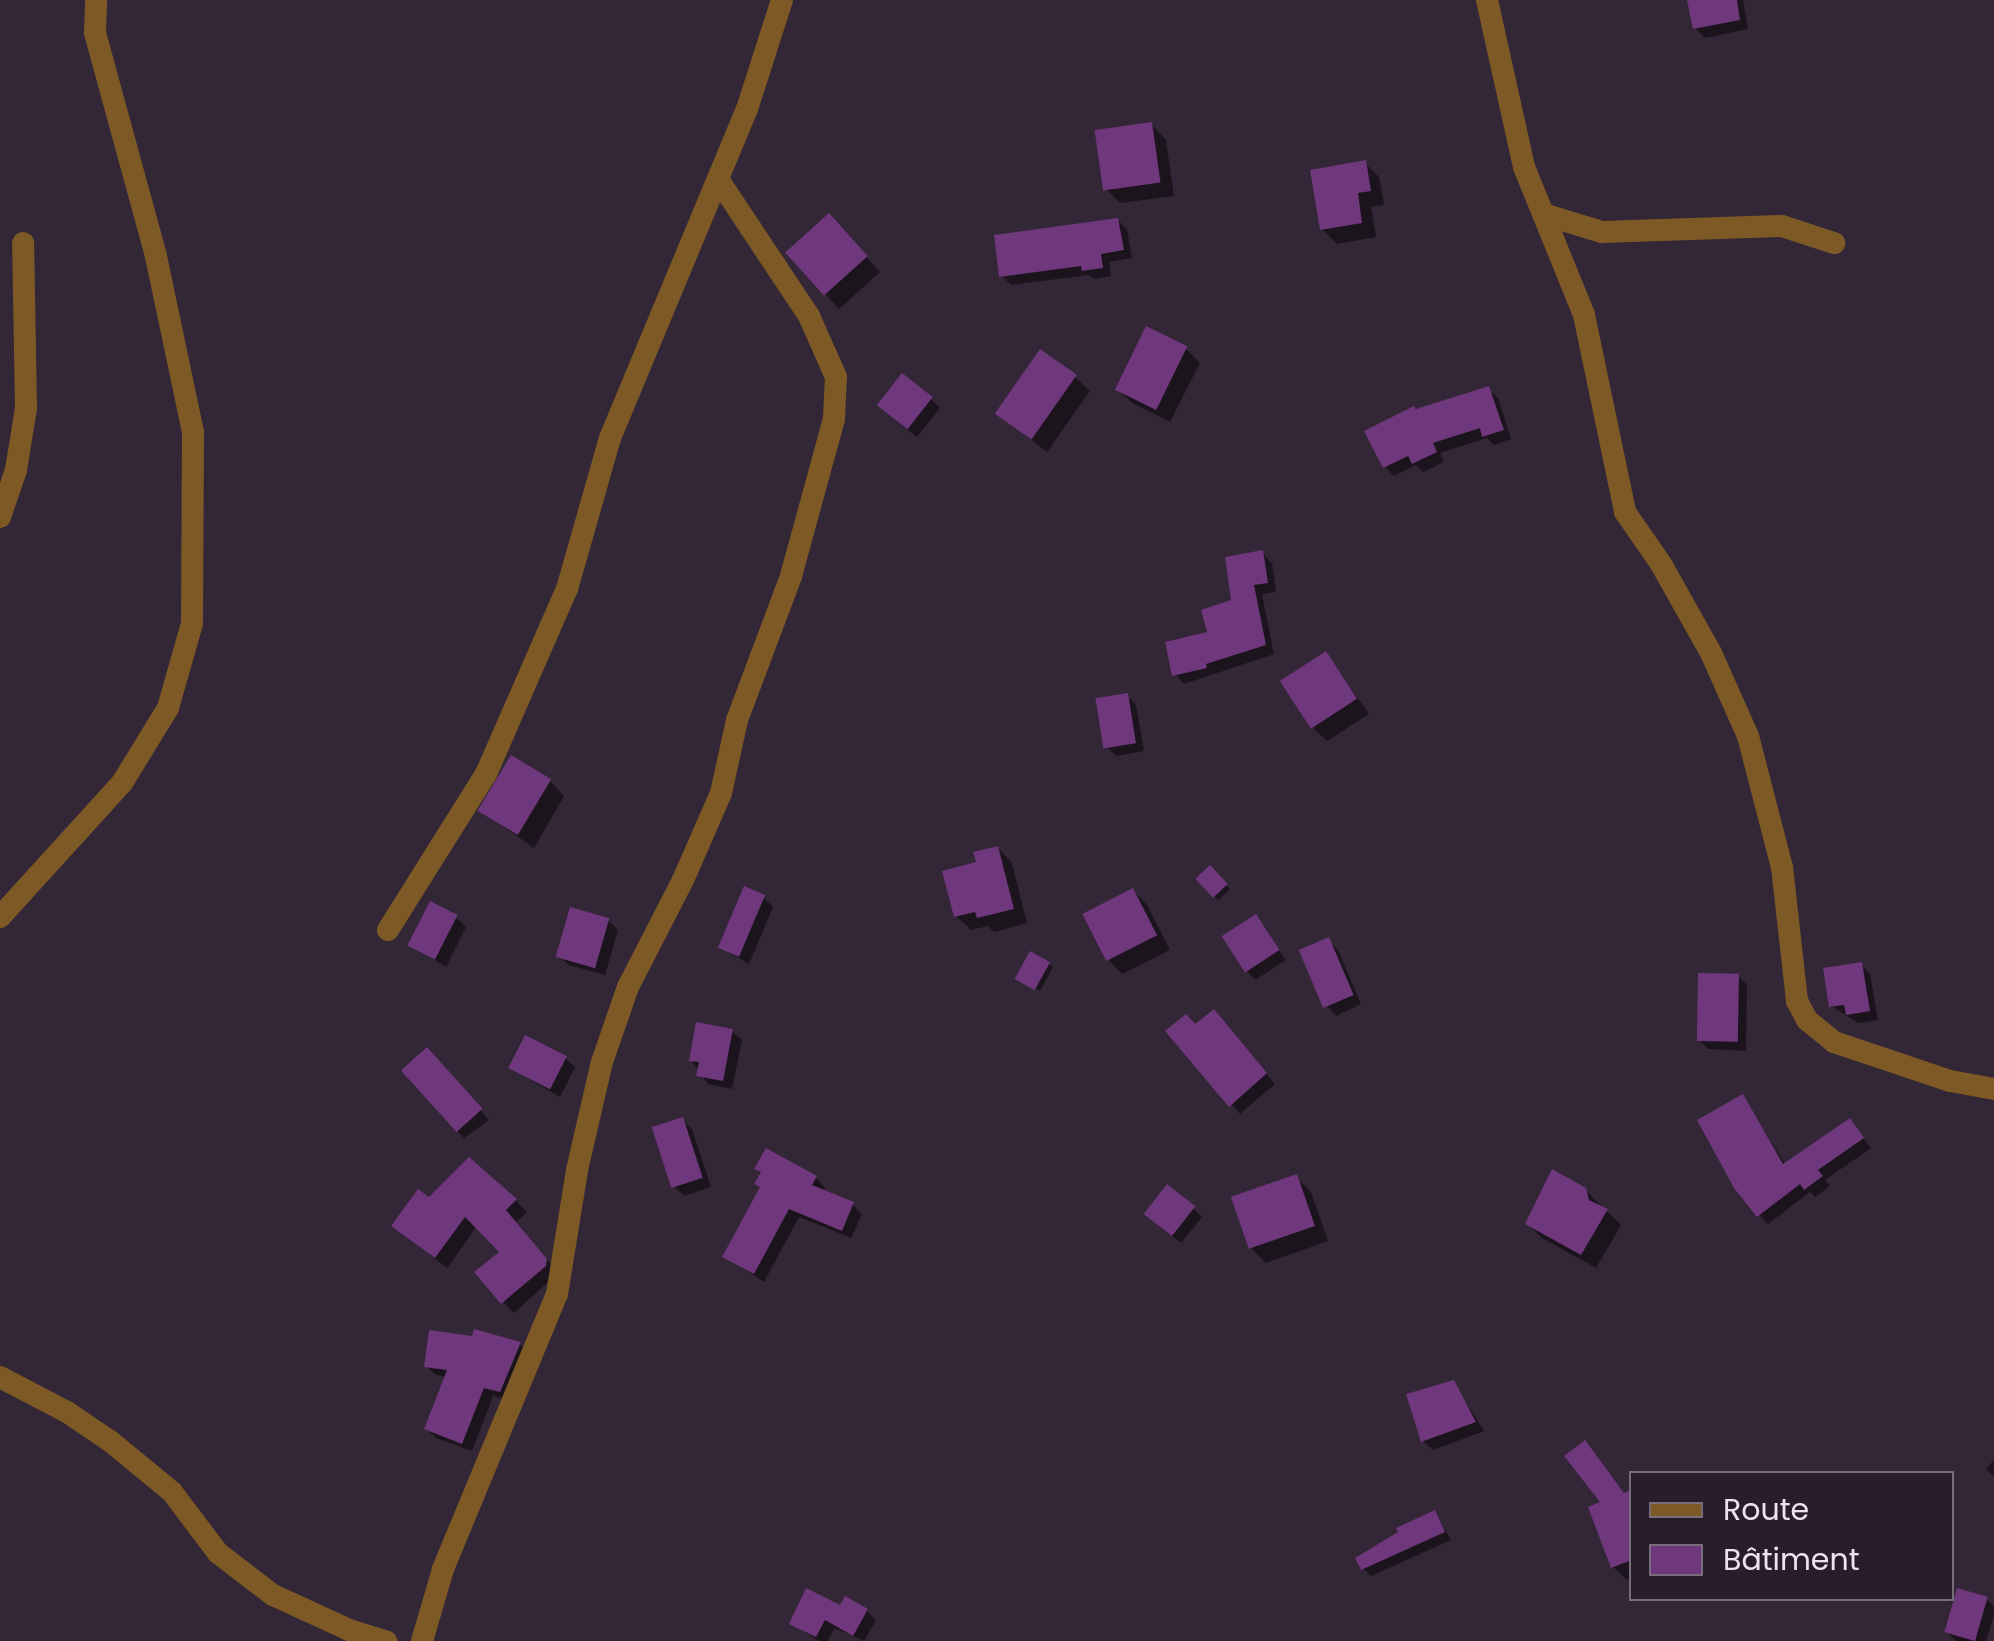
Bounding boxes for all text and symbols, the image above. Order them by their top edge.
legend [1629,1471,1954,1601]
text: Route [1723,1488,1809,1531]
text: Bâtiment [1723,1538,1860,1581]

